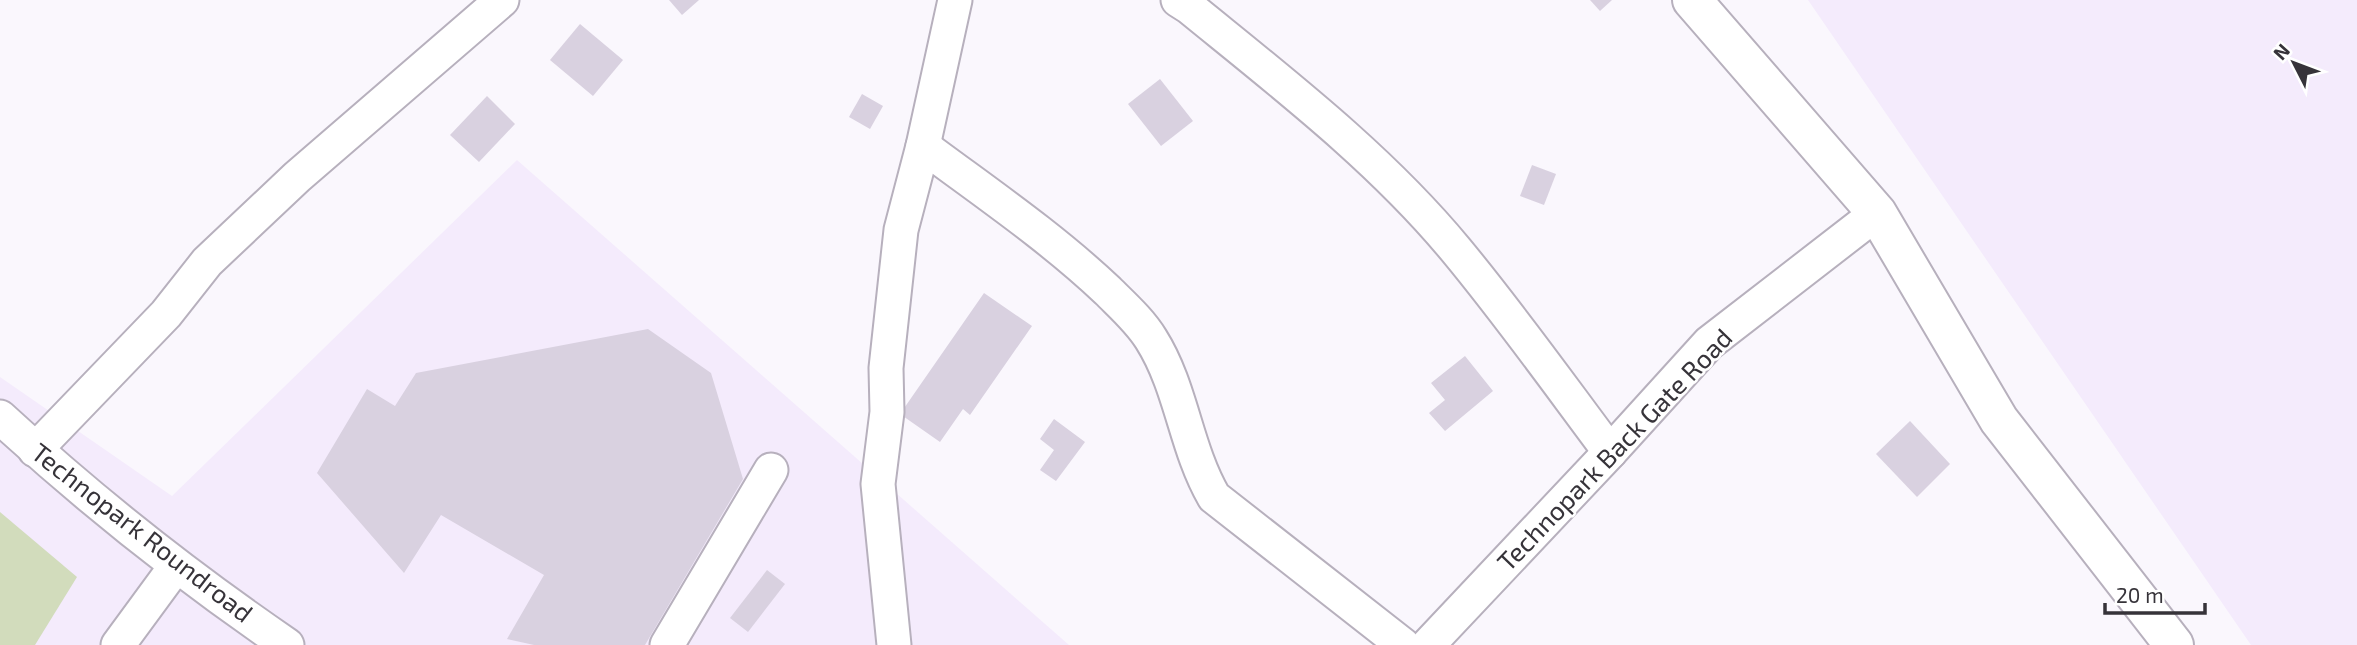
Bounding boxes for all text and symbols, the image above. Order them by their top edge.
north arrow [2259,28,2329,98]
text: N [2268,38,2294,64]
street label: Technopark Back Gate Road [1490,322,1738,576]
street label: Technopark Roundroad [26,436,260,628]
scale bar [2105,572,2205,616]
text: 20 m [2116,582,2164,607]

